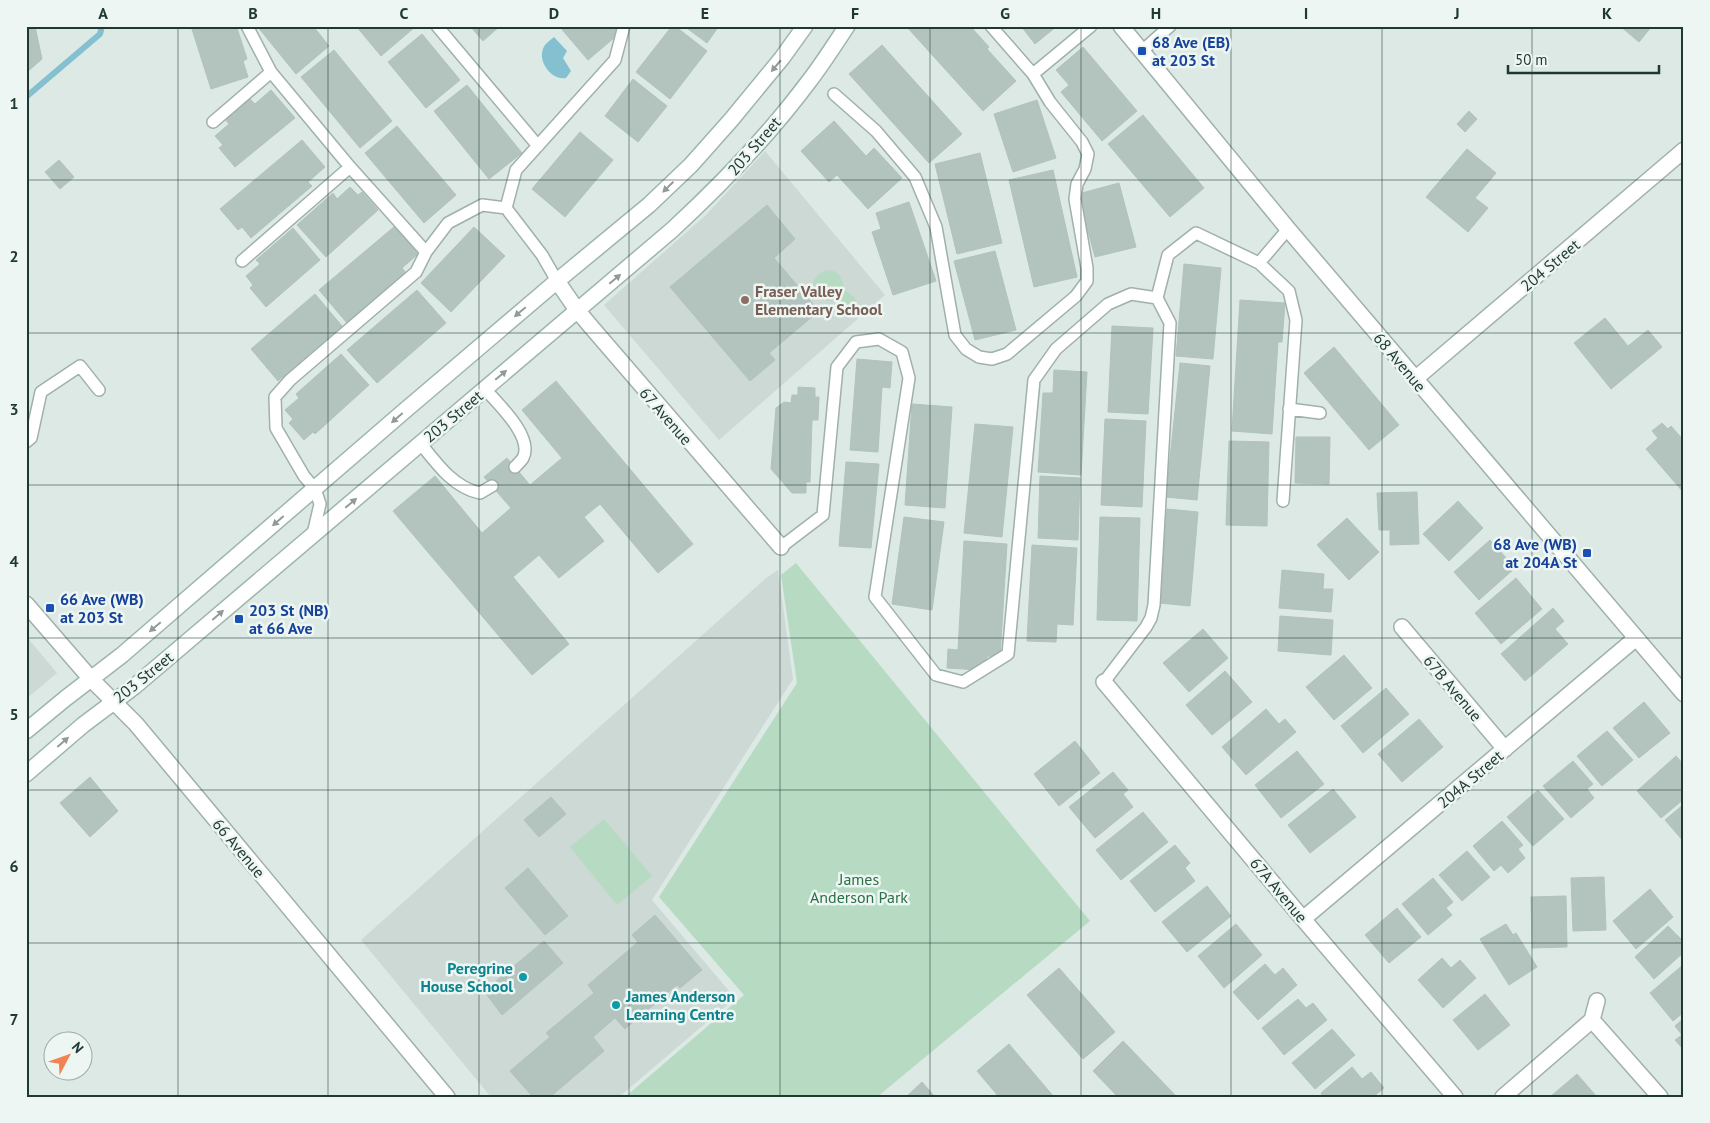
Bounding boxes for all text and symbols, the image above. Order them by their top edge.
text: A [98,3,108,23]
text: B [248,3,258,23]
text: C [400,3,409,23]
text: D [549,3,559,23]
text: E [701,3,709,23]
text: F [851,3,859,23]
text: G [1000,3,1010,23]
text: H [1151,3,1161,23]
text: I [1304,3,1308,23]
text: J [1453,3,1460,23]
text: K [1602,3,1612,23]
place label: 68 Ave (EB) at 203 St [1152,32,1230,70]
scale bar [1508,42,1659,74]
marker: 68 Ave (EB) at 203 St [1136,45,1148,57]
text: 50 m [1515,50,1548,69]
one-way arrow [770,59,782,71]
text: 1 [9,93,19,113]
street label: 203 Street [723,112,785,179]
one-way arrow [662,181,674,193]
street label: 204 Street [1516,234,1584,296]
text: 2 [9,246,19,266]
one-way arrow [608,273,620,285]
place label: Fraser Valley Elementary School [755,281,882,319]
marker: Fraser Valley Elementary School [739,294,751,306]
one-way arrow [514,307,527,318]
street label: 68 Avenue [1369,328,1431,396]
one-way arrow [495,369,507,381]
street label: 67 Avenue [635,383,697,449]
street label: 203 Street [419,385,487,447]
text: 3 [9,399,19,419]
one-way arrow [391,412,403,424]
one-way arrow [344,497,356,509]
one-way arrow [273,515,285,527]
place label: 68 Ave (WB) at 204A St [1493,534,1577,572]
marker: 68 Ave (WB) at 204A St [1581,547,1593,559]
text: 4 [9,551,19,571]
place label: 66 Ave (WB) at 203 St [60,589,144,627]
place label: 203 St (NB) at 66 Ave [249,600,329,638]
marker: 66 Ave (WB) at 203 St [44,602,56,614]
one-way arrow [212,609,224,621]
marker: 203 St (NB) at 66 Ave [233,613,245,625]
one-way arrow [149,621,161,632]
street label: 203 Street [109,646,177,707]
street label: 67B Avenue [1419,651,1487,725]
text: 5 [9,704,19,724]
one-way arrow [57,736,69,748]
street label: 204A Street [1433,745,1508,812]
street label: 66 Avenue [208,814,270,882]
street label: 67A Avenue [1246,853,1312,927]
text: 6 [9,856,19,876]
park label: James Anderson Park [810,869,908,907]
place label: Peregrine House School [420,958,513,996]
marker: Peregrine House School [517,971,529,983]
place label: James Anderson Learning Centre [625,986,735,1024]
marker: James Anderson Learning Centre [610,999,622,1011]
text: 7 [9,1009,19,1029]
north arrow [42,1030,92,1080]
text: N [68,1038,88,1057]

